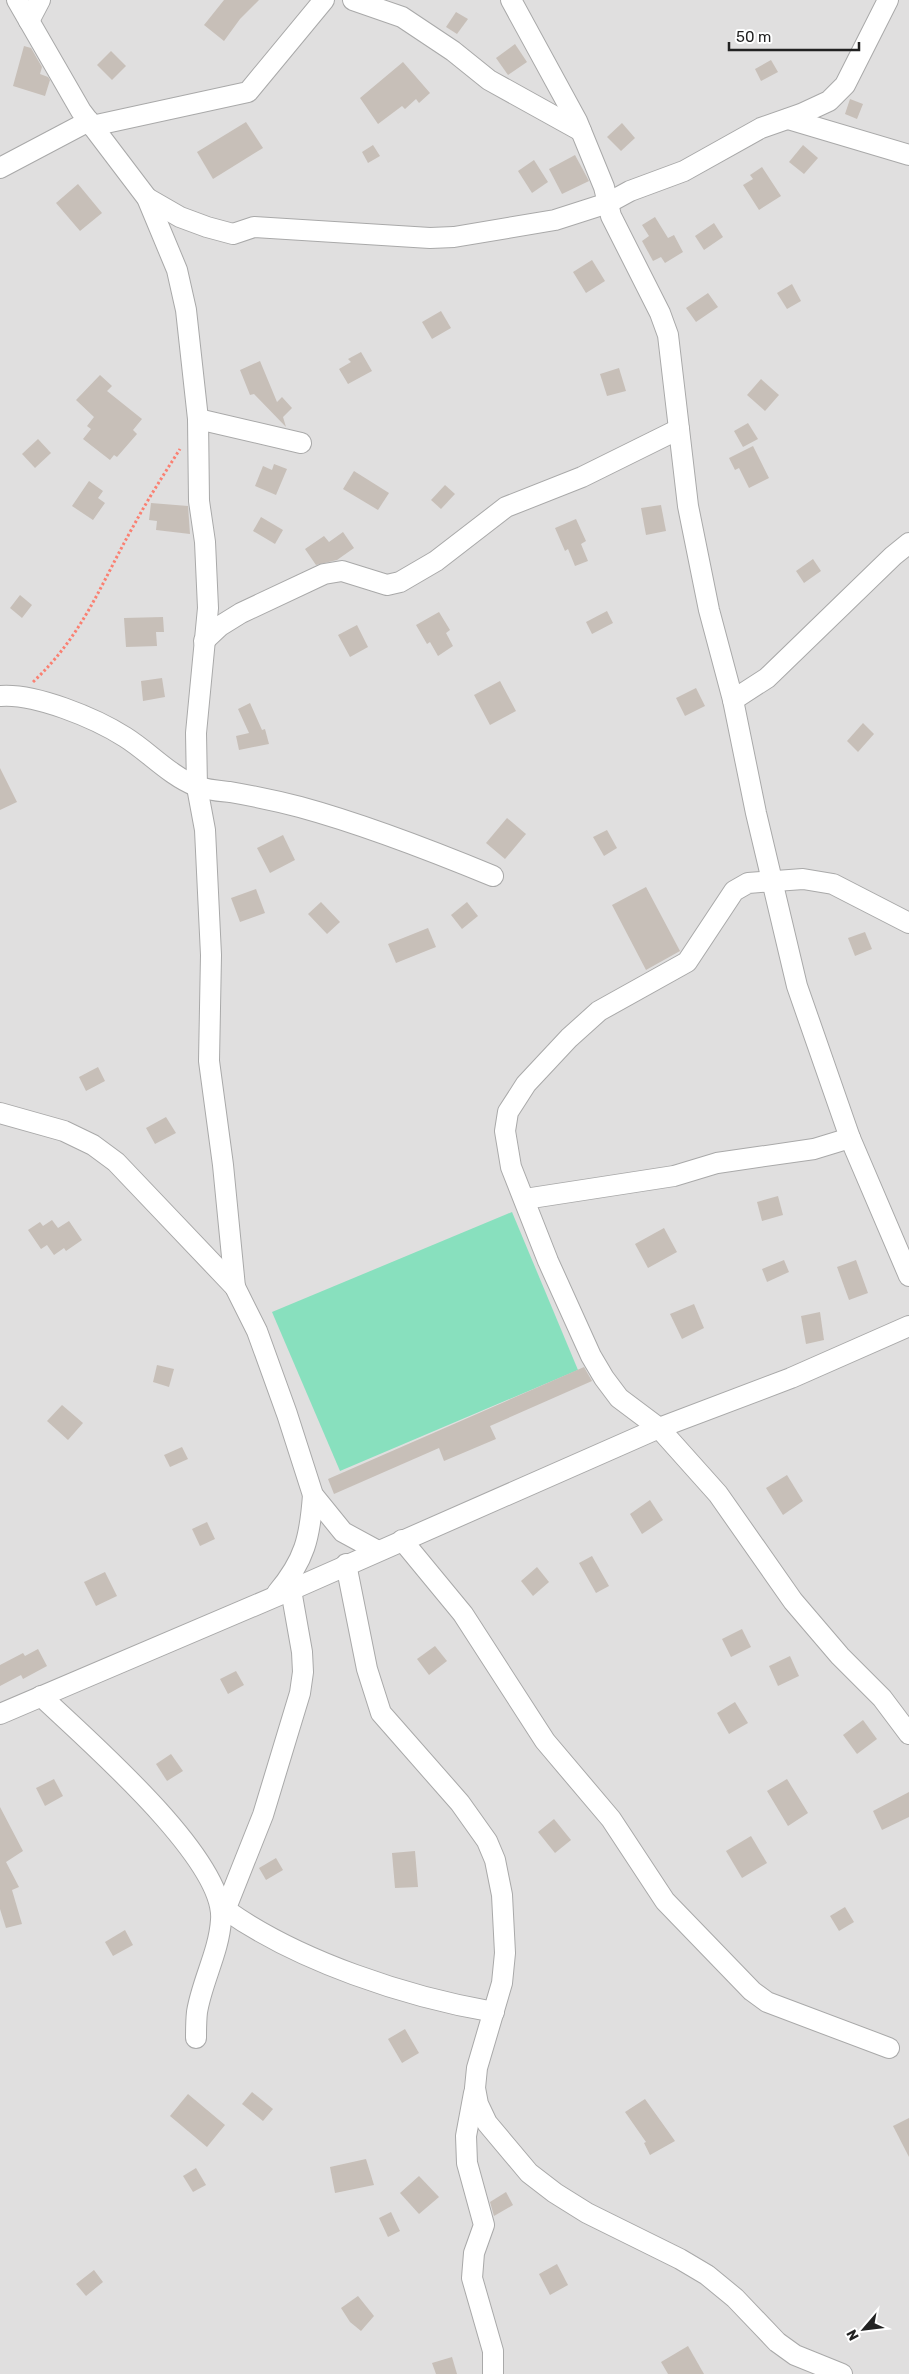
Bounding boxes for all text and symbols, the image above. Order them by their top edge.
scale bar [729,20,859,52]
text: 50 m [736,28,771,46]
north arrow [839,2304,889,2354]
text: N [843,2326,863,2343]

